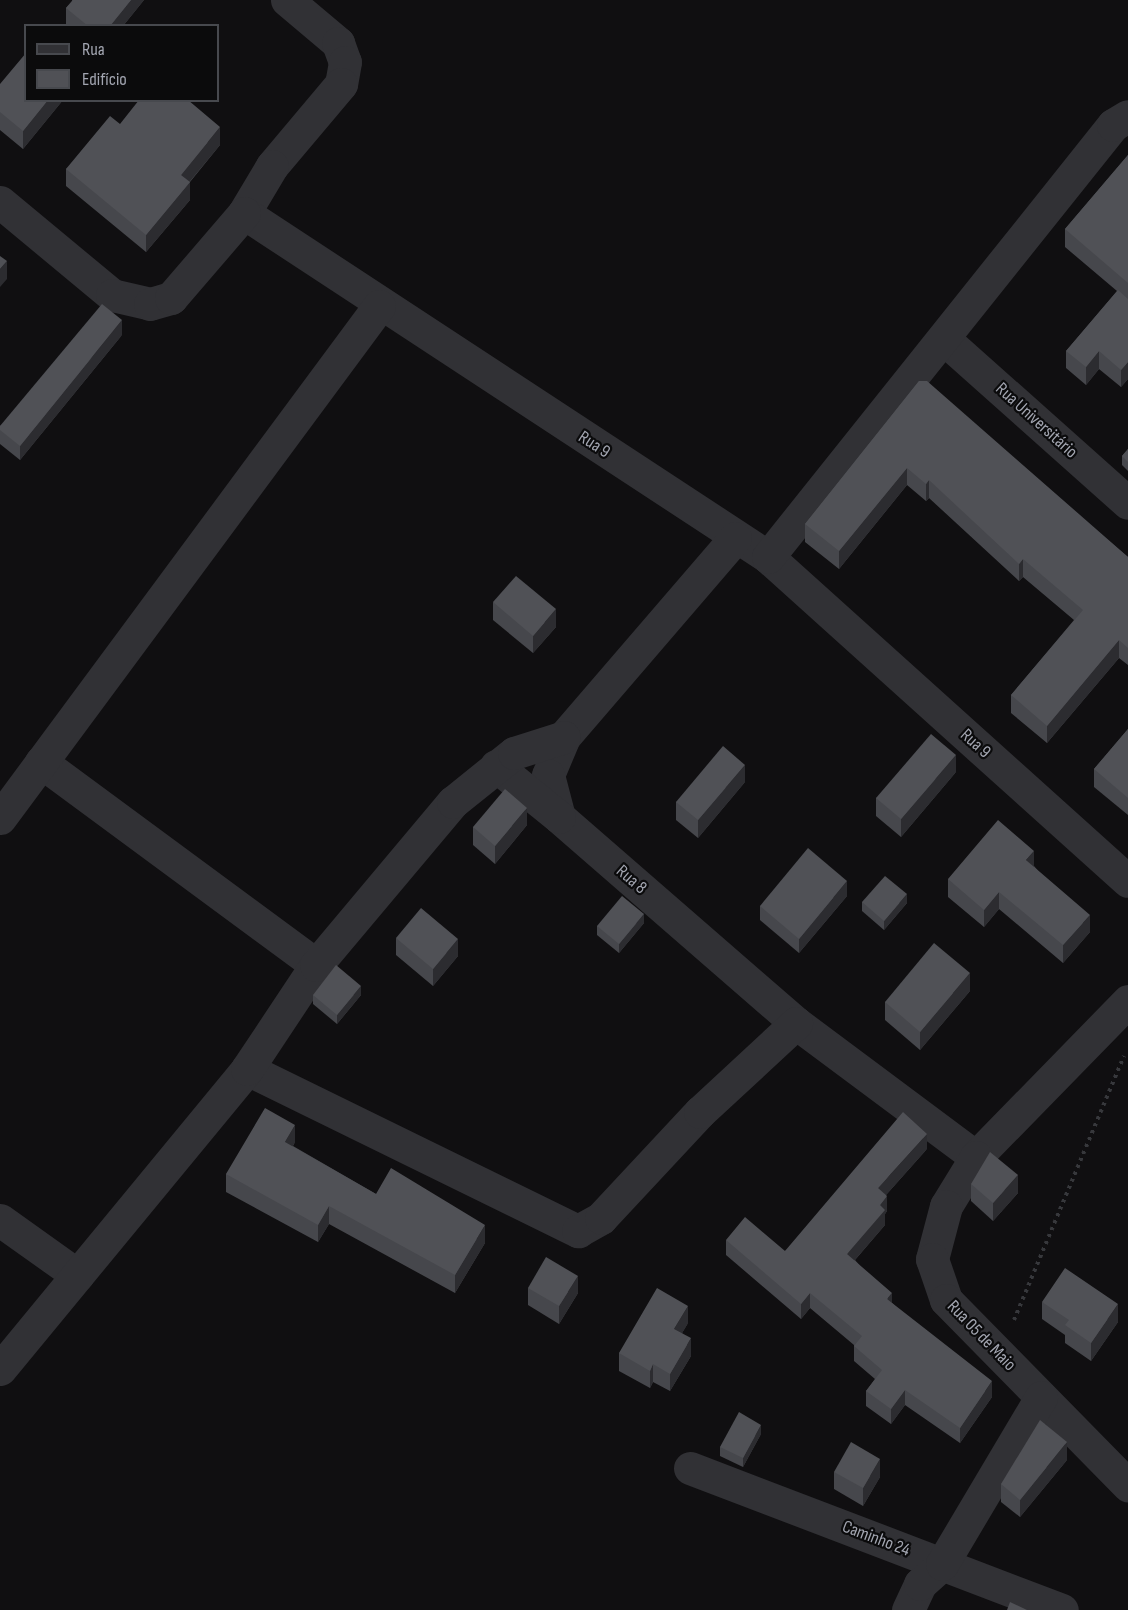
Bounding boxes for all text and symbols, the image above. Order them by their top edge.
legend [24,24,219,102]
text: Rua [82,39,105,60]
text: Edifício [82,69,127,90]
street label: Rua Universitário [991,379,1081,463]
street label: Rua 9 [574,427,614,463]
street label: Rua 9 [955,725,995,763]
street label: Rua 8 [611,861,651,899]
street label: Rua 05 de Maio [942,1296,1020,1376]
street label: Caminho 24 [839,1516,913,1562]

